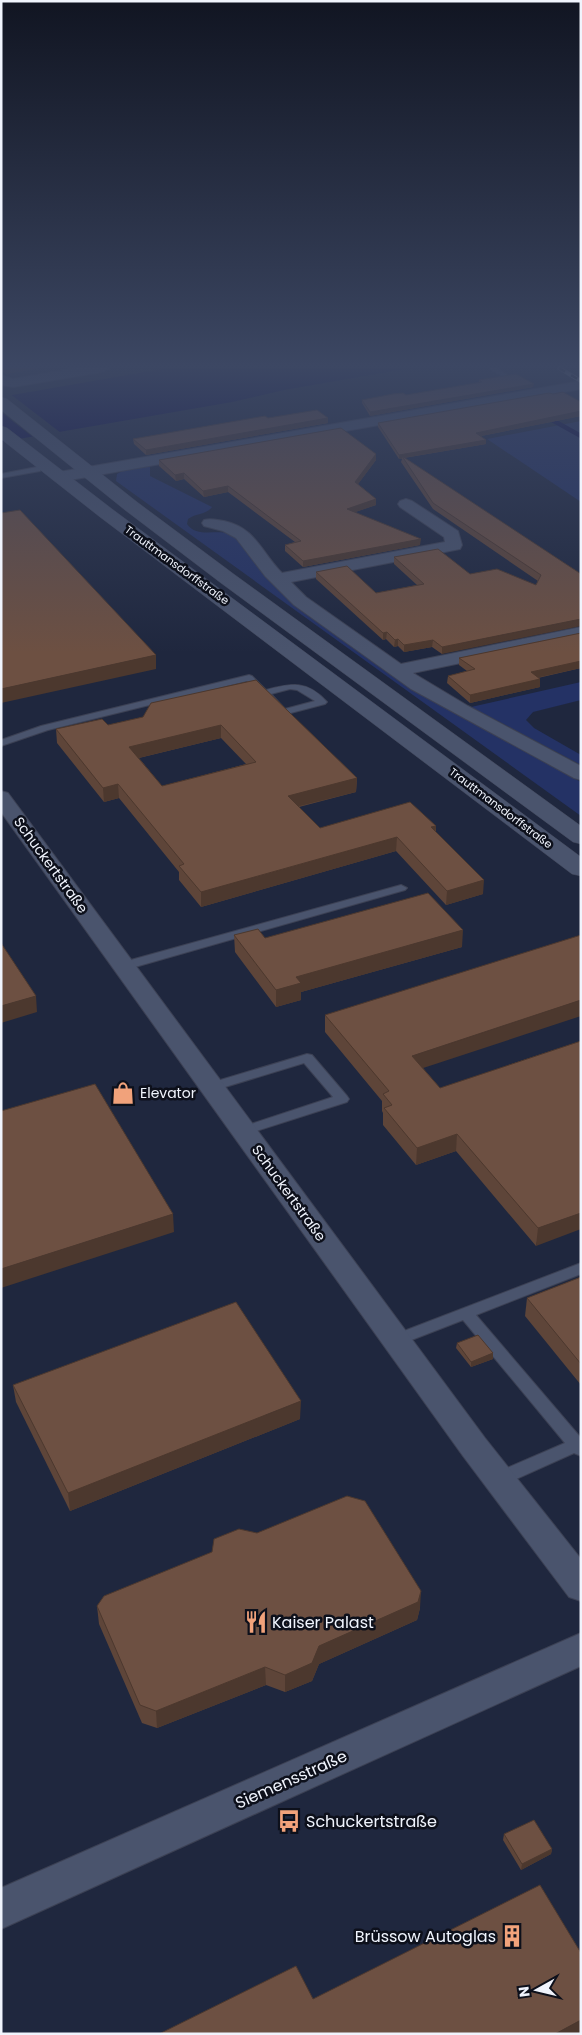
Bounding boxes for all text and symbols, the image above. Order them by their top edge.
street label: Trauttmansdorffstraße [122,522,233,608]
street label: Trauttmansdorffstraße [446,764,556,852]
street label: Schuckertstraße [9,813,93,918]
shop icon: Elevator [110,1080,136,1106]
place label: Elevator [140,1083,196,1103]
street label: Schuckertstraße [247,1141,331,1246]
restaurant icon: Kaiser Palast [243,1609,269,1635]
place label: Kaiser Palast [272,1611,374,1634]
street label: Siemensstraße [232,1745,351,1814]
bus stop icon: Schuckertstraße [276,1808,302,1834]
place label: Schuckertstraße [306,1810,437,1833]
building icon: Brüssow Autoglas [499,1923,525,1949]
place label: Brüssow Autoglas [355,1925,496,1948]
north arrow [512,1965,562,2015]
text: N [513,1985,535,1998]

